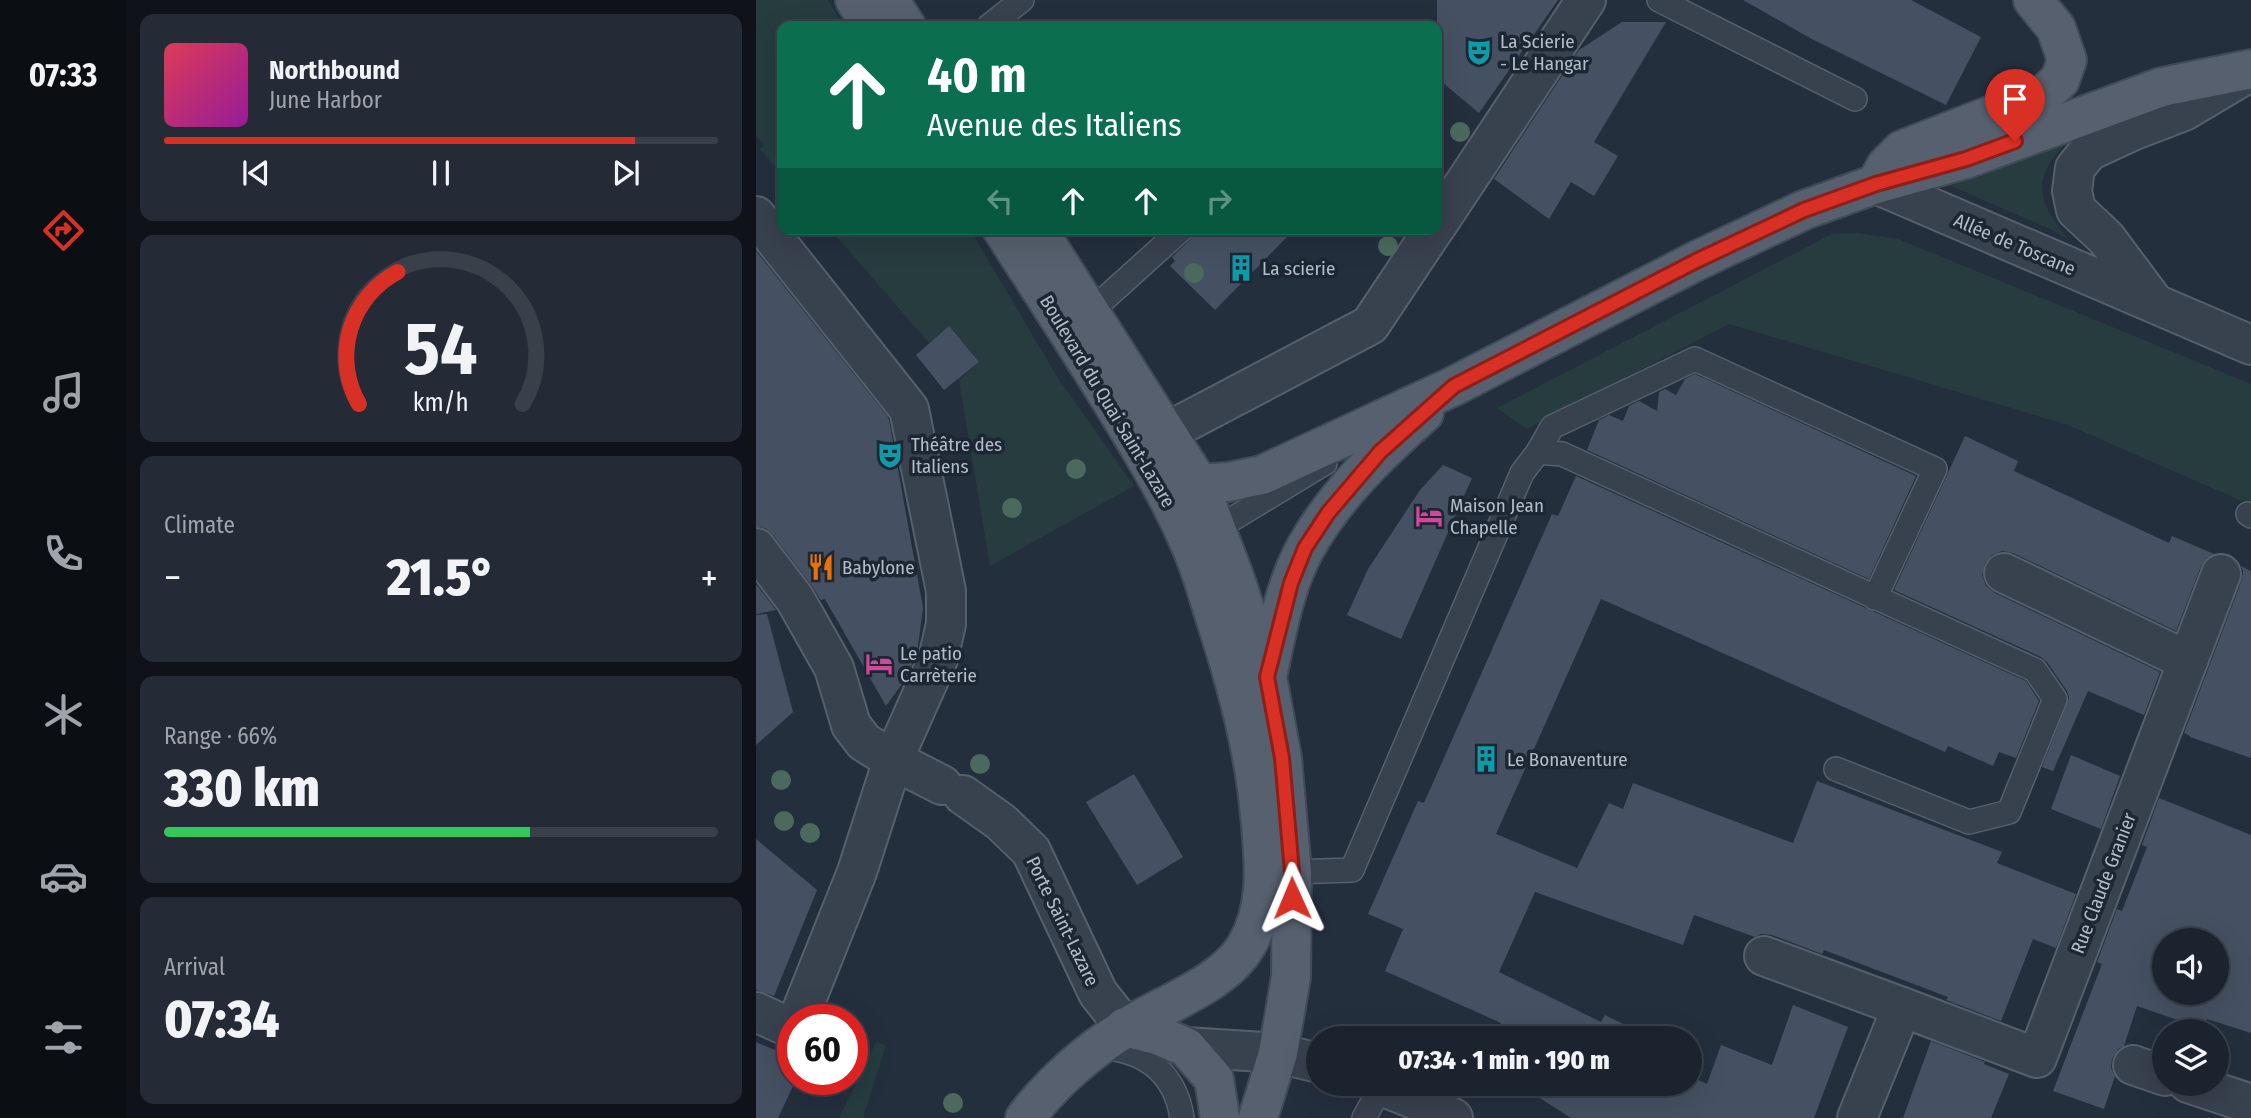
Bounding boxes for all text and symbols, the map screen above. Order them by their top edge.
place label: La Scierie - Le Hangar [1500,30,1589,75]
theatre icon: La Scierie - Le Hangar [1464,37,1494,67]
text: 40 m [927,46,1027,105]
icon: ahead [812,49,903,140]
text: Northbound [269,55,400,86]
text: 07:33 [29,56,97,94]
pin [1985,69,2045,141]
icon: arrive [1996,80,2034,118]
text: June Harbor [269,86,382,114]
text: Avenue des Italiens [927,106,1182,144]
icon: previous [237,154,275,192]
icon: pause [422,154,460,192]
icon: next [607,154,645,192]
icon: left [981,182,1019,220]
icon: ahead [1054,182,1092,220]
icon: ahead [1127,182,1165,220]
icon: right [1200,182,1238,220]
icon: directions [39,206,88,255]
street label: Allée de Toscane [1951,209,2079,280]
building icon: La scierie [1226,253,1256,283]
place label: La scierie [1262,257,1335,280]
street label: Boulevard du Quai Saint-Lazare [1035,291,1180,512]
text: 54 [404,307,478,394]
icon: music [39,368,88,417]
text: km/h [413,388,469,418]
place label: Théâtre des Italiens [911,433,1002,478]
theatre icon: Théâtre des Italiens [875,440,905,470]
place label: Maison Jean Chapelle [1450,494,1544,539]
hotel icon: Maison Jean Chapelle [1414,501,1444,531]
text: Climate [164,511,235,539]
icon: phone [39,529,88,578]
text: 21.5° [387,546,495,609]
restaurant icon: Babylone [806,552,836,582]
text: − [164,555,181,601]
text: + [701,555,718,601]
place label: Babylone [842,556,915,579]
place label: Le patio Carrèterie [900,642,977,687]
hotel icon: Le patio Carrèterie [864,649,894,679]
icon: climate [39,690,88,739]
text: Range · 66% [164,722,277,750]
building icon: Le Bonaventure [1471,744,1501,774]
place label: Le Bonaventure [1507,748,1628,771]
text: 330 km [164,757,320,820]
street label: Rue Claude Granier [2066,809,2141,957]
icon: car [39,852,88,901]
street label: Porte Saint-Lazare [1021,853,1104,990]
position arrow [1255,861,1329,935]
map controls [2152,928,2229,1096]
button: sound [2152,928,2229,1005]
text: Arrival [164,953,225,981]
text: 07:34 [164,988,280,1051]
speed limit sign: 60 [777,1004,868,1095]
icon: filters [39,1013,88,1062]
button: layers [2152,1019,2229,1096]
text: 07:34 · 1 min · 190 m [1398,1045,1610,1076]

